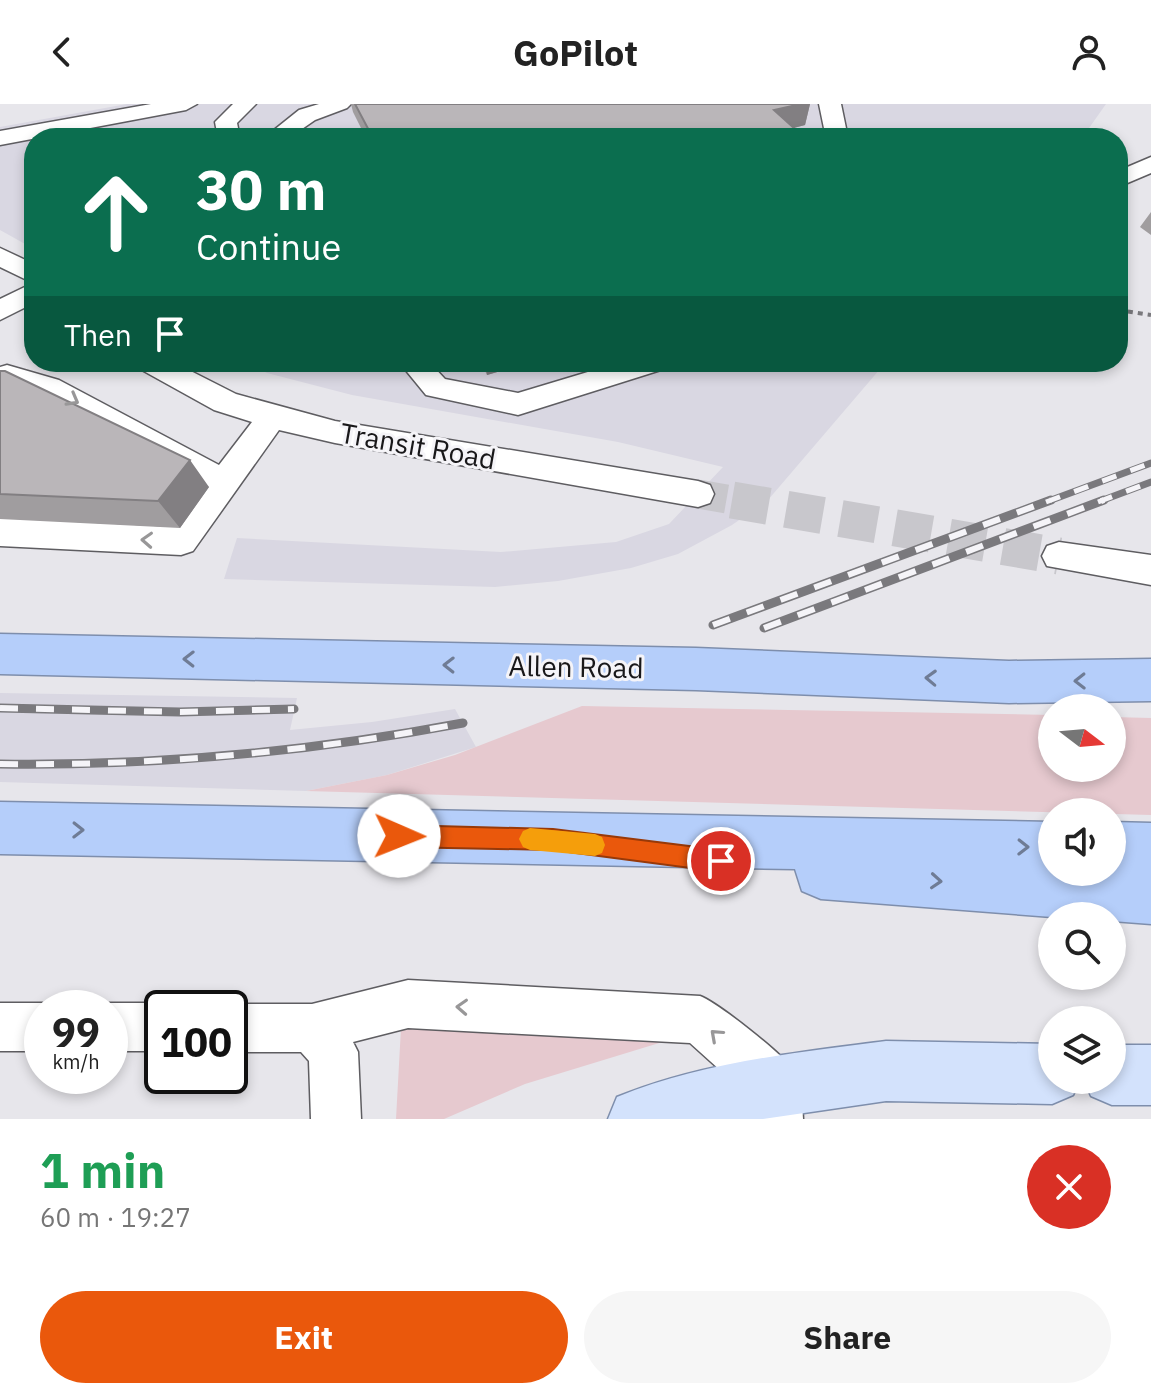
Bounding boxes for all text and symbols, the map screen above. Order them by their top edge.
text: GoPilot [513,29,638,76]
icon: back [40,30,84,74]
icon: person [1067,30,1111,74]
text: 30 m [196,153,326,225]
icon: ahead [64,160,168,264]
text: Continue [196,223,341,270]
icon: arrive [148,312,192,356]
text: Then [64,315,132,354]
one-way arrow [64,390,79,406]
street label: Transit Road [337,414,499,477]
one-way arrow [140,531,153,548]
street label: Allen Road [508,647,644,686]
one-way arrow [182,650,195,667]
one-way arrow [442,656,455,673]
one-way arrow [924,670,937,687]
one-way arrow [1073,672,1086,690]
north arrow [1038,694,1126,782]
map controls [1038,694,1126,1094]
position arrow [357,794,441,878]
button: sound [1038,798,1126,886]
one-way arrow [72,821,85,839]
pin [687,827,755,895]
icon: arrive [699,839,743,883]
one-way arrow [1017,839,1030,856]
one-way arrow [930,872,943,889]
button: search [1038,902,1126,990]
speed limit sign: 100 [144,990,248,1094]
one-way arrow [455,998,468,1015]
text: 99 [52,1006,100,1058]
button: layers [1038,1006,1126,1094]
one-way arrow [711,1030,726,1044]
text: km/h [52,1048,100,1075]
text: 1 min [40,1139,165,1201]
button: close [1027,1145,1111,1229]
text: 60 m · 19:27 [40,1200,191,1234]
button: Exit [40,1291,568,1383]
button: Share [584,1291,1111,1383]

